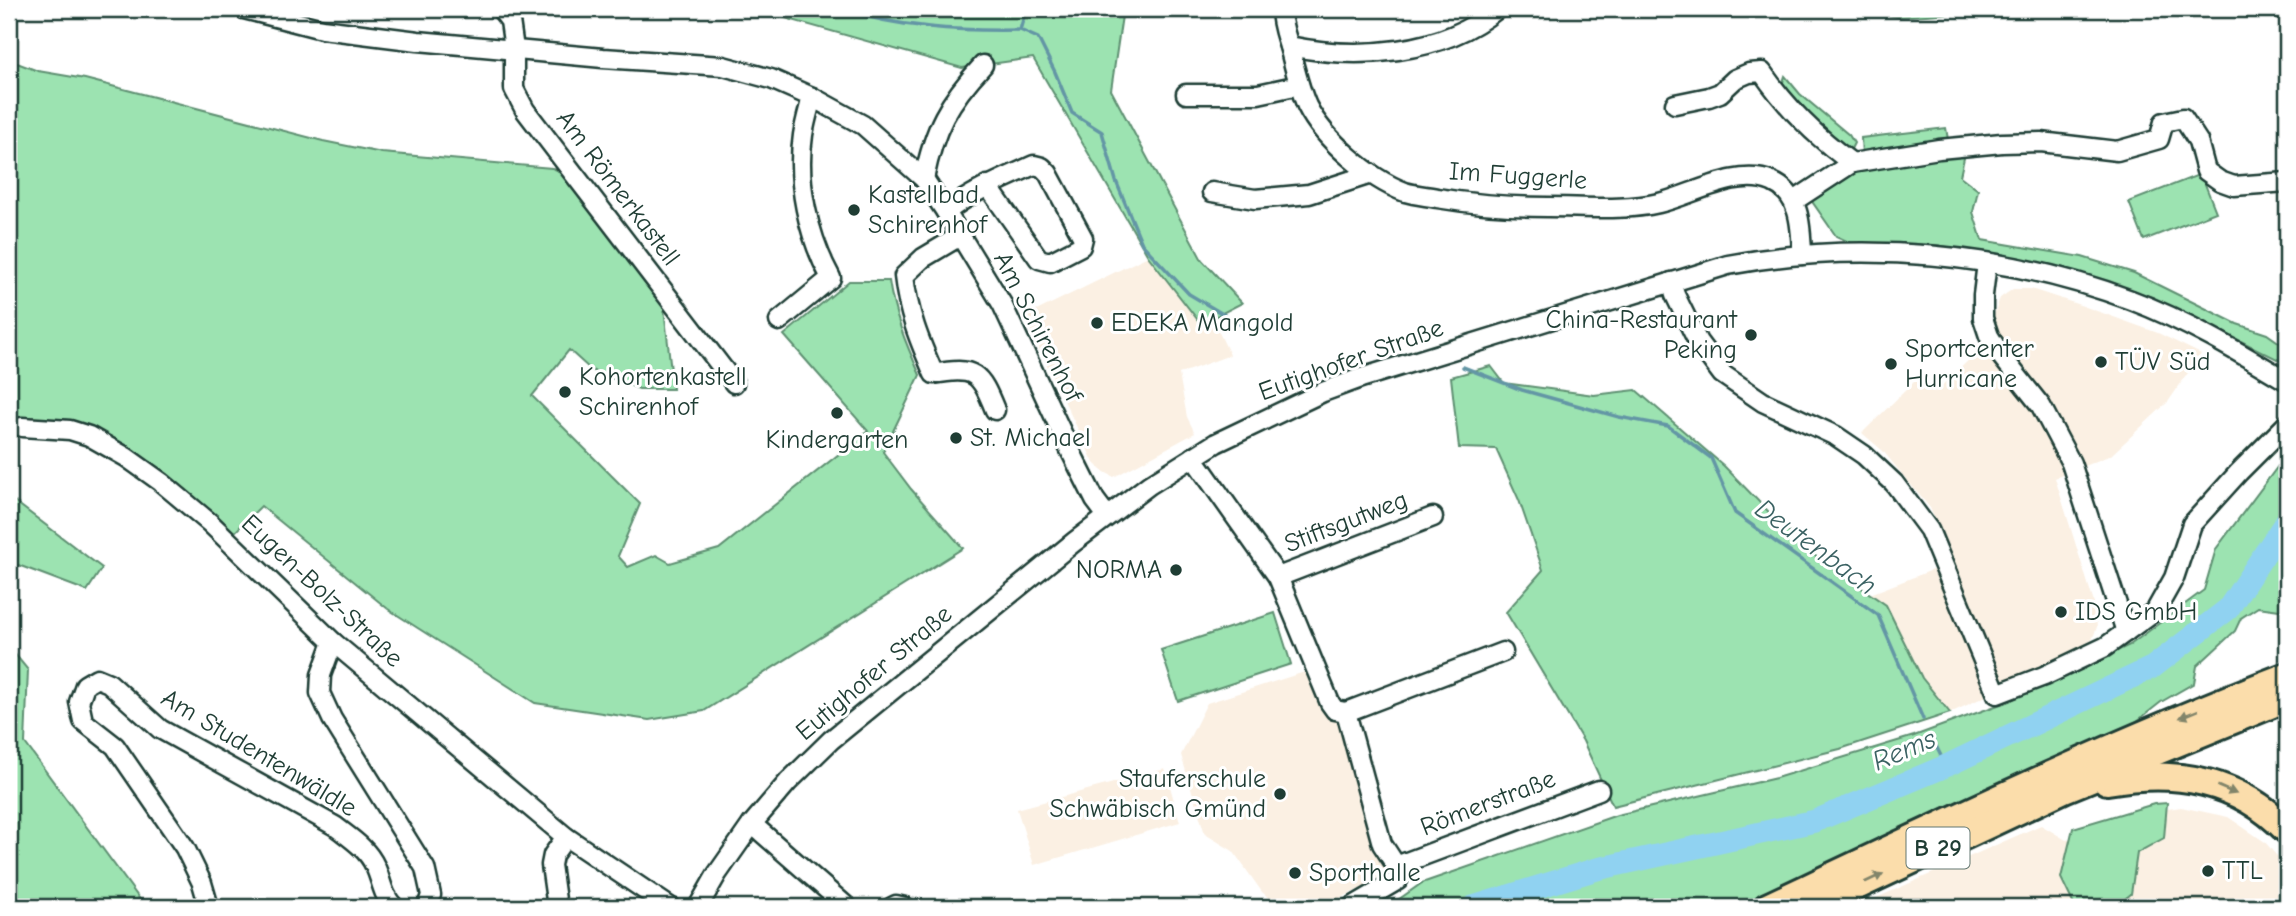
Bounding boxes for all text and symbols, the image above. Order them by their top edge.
street label: Am Römerkastell [550,105,686,271]
street label: Im Fuggerle [1448,156,1588,196]
place label: Kastellbad Schirenhof [868,180,989,240]
marker: Kastellbad Schirenhof [846,202,862,218]
street label: Am Schirenhof [987,247,1089,408]
place label: China-Restaurant Peking [1545,305,1739,365]
place label: EDEKA Mangold [1111,308,1294,338]
street label: Eutighofer Straße [1255,313,1447,407]
marker: EDEKA Mangold [1089,315,1105,331]
marker: China-Restaurant Peking [1743,327,1759,343]
place label: Sportcenter Hurricane [1905,334,2035,394]
place label: TÜV Süd [2115,347,2211,377]
marker: TÜV Süd [2093,354,2109,370]
marker: Sportcenter Hurricane [1883,356,1899,372]
place label: Kohortenkastell Schirenhof [579,362,747,422]
marker: Kohortenkastell Schirenhof [557,384,573,400]
marker: Kindergarten [829,405,845,421]
place label: St. Michael [970,423,1091,453]
place label: Kindergarten [766,425,908,455]
marker: St. Michael [948,430,964,446]
street label: Stiftsgutweg [1280,485,1412,559]
water label: Deutenbach [1749,492,1883,602]
street label: Eugen-Bolz-Straße [235,509,409,673]
place label: NORMA [1076,555,1162,585]
marker: NORMA [1168,562,1184,578]
place label: IDS GmbH [2075,597,2197,627]
street label: Eutighofer Straße [790,599,958,747]
marker: IDS GmbH [2053,604,2069,620]
street label: Am Studentenwäldle [156,683,362,823]
one-way arrow [2178,709,2199,720]
water label: Rems [1868,722,1941,778]
place label: Stauferschule Schwäbisch Gmünd [1049,764,1266,824]
street label: Römerstraße [1416,764,1560,842]
one-way arrow [2217,785,2238,796]
marker: Stauferschule Schwäbisch Gmünd [1272,786,1288,802]
road number: B 29 [1906,828,1969,868]
place label: TTL [2222,856,2263,886]
place label: Sporthalle [1309,858,1420,888]
marker: TTL [2200,863,2216,879]
marker: Sporthalle [1287,865,1303,881]
one-way arrow [1864,872,1884,884]

